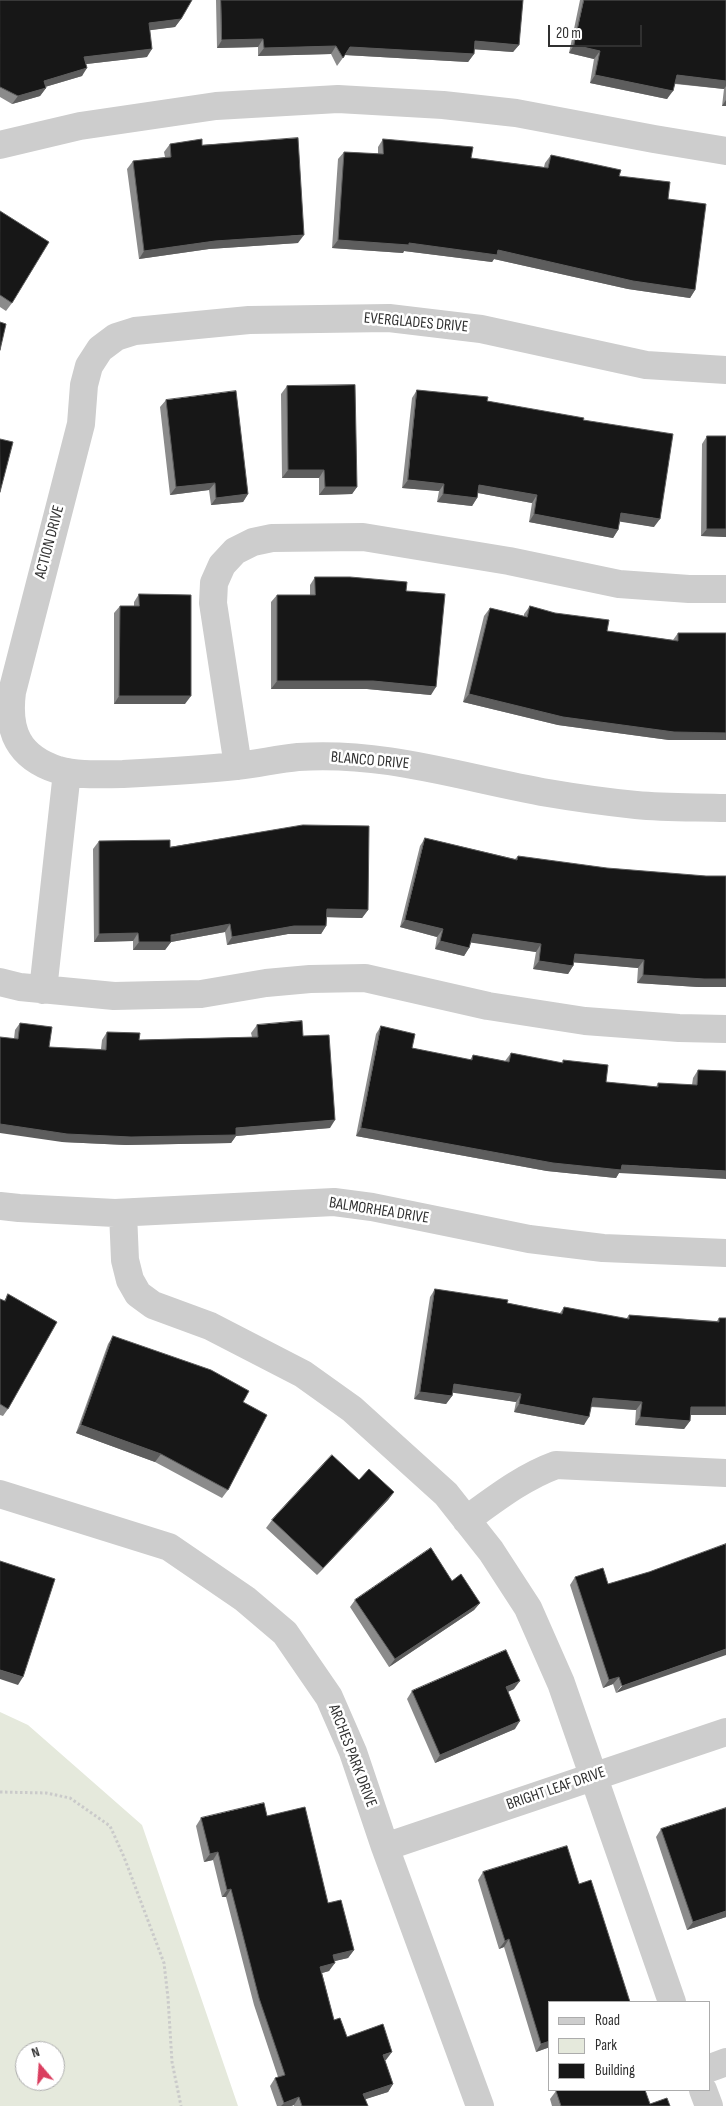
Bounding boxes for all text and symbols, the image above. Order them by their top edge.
scale bar [551,15,645,47]
text: 20 m [556,24,581,43]
street label: EVERGLADES DRIVE [363,309,469,337]
street label: ACTION DRIVE [31,503,69,581]
street label: BLANCO DRIVE [330,748,410,774]
street label: BALMORHEA DRIVE [328,1194,430,1228]
street label: ARCHES PARK DRIVE [324,1702,380,1810]
street label: BRIGHT LEAF DRIVE [504,1763,608,1815]
legend [548,2001,711,2091]
text: Road [595,2011,620,2030]
text: Park [595,2036,617,2055]
north arrow [15,2041,65,2091]
text: N [29,2043,42,2061]
text: Building [595,2061,635,2080]

